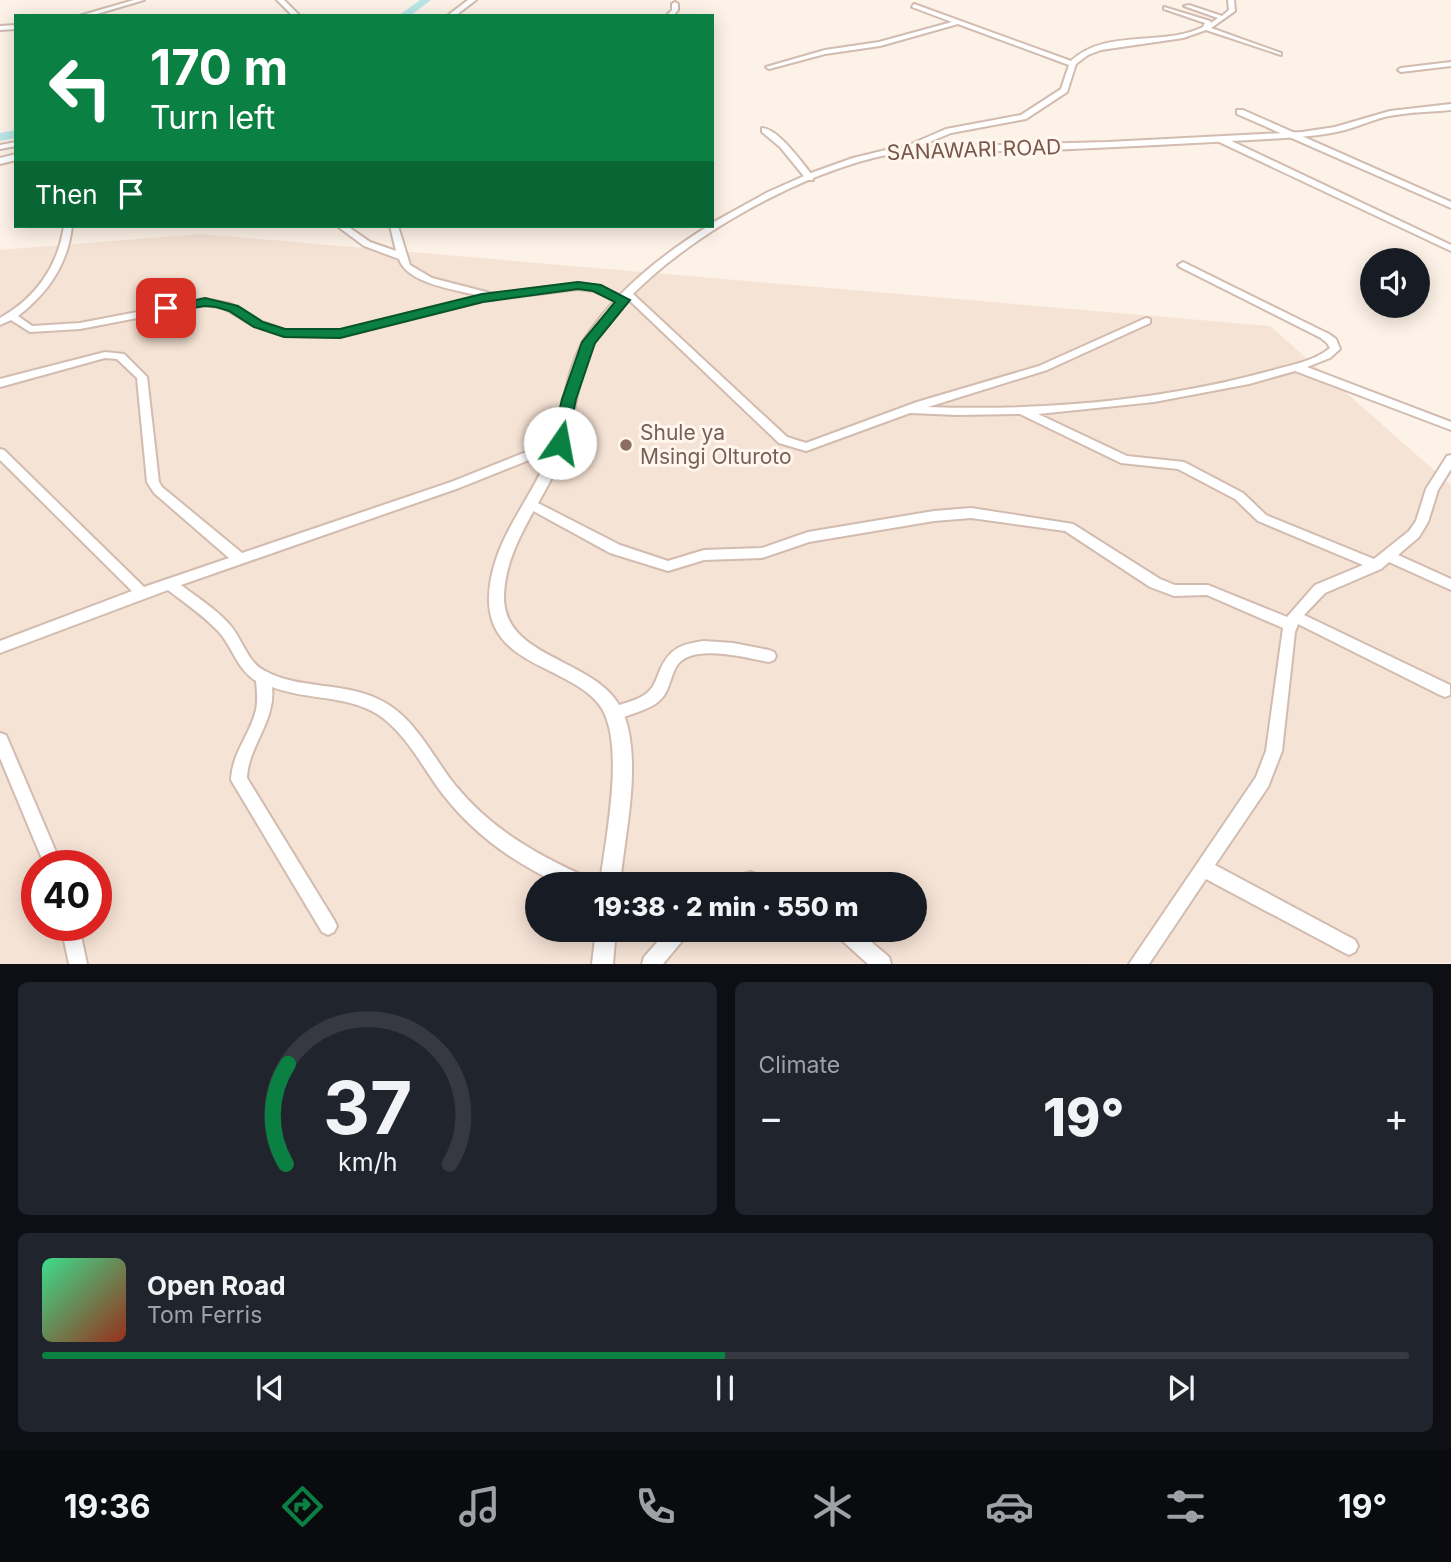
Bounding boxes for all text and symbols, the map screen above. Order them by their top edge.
text: 170 m [150,38,288,97]
icon: left [35,42,126,133]
text: Turn left [150,98,275,137]
street label: SANAWARI ROAD [886,134,1062,165]
icon: arrive [112,175,150,213]
text: Then [35,179,98,210]
map controls [1360,248,1430,318]
button: sound [1360,248,1430,318]
pin [136,278,196,338]
icon: arrive [147,289,185,327]
position arrow [523,406,597,480]
place label: Shule ya Msingi Olturoto [640,420,792,469]
marker: Shule ya Msingi Olturoto [618,437,634,453]
speed limit sign: 40 [21,850,112,941]
text: 19:38 · 2 min · 550 m [593,891,859,922]
text: Climate [759,1051,840,1079]
text: 37 [323,1064,412,1153]
text: 19° [1043,1086,1124,1149]
text: − [759,1094,784,1140]
text: + [1384,1094,1409,1140]
text: km/h [338,1147,397,1177]
text: Open Road [147,1270,286,1301]
text: Tom Ferris [147,1301,262,1329]
icon: previous [251,1369,289,1407]
icon: pause [706,1369,744,1407]
icon: next [1162,1369,1200,1407]
icon: directions [278,1482,327,1531]
icon: music [455,1482,504,1531]
icon: phone [631,1482,680,1531]
icon: climate [808,1482,857,1531]
icon: car [985,1482,1034,1531]
icon: filters [1161,1482,1210,1531]
text: 19:36 [64,1487,151,1526]
text: 19° [1338,1487,1387,1526]

